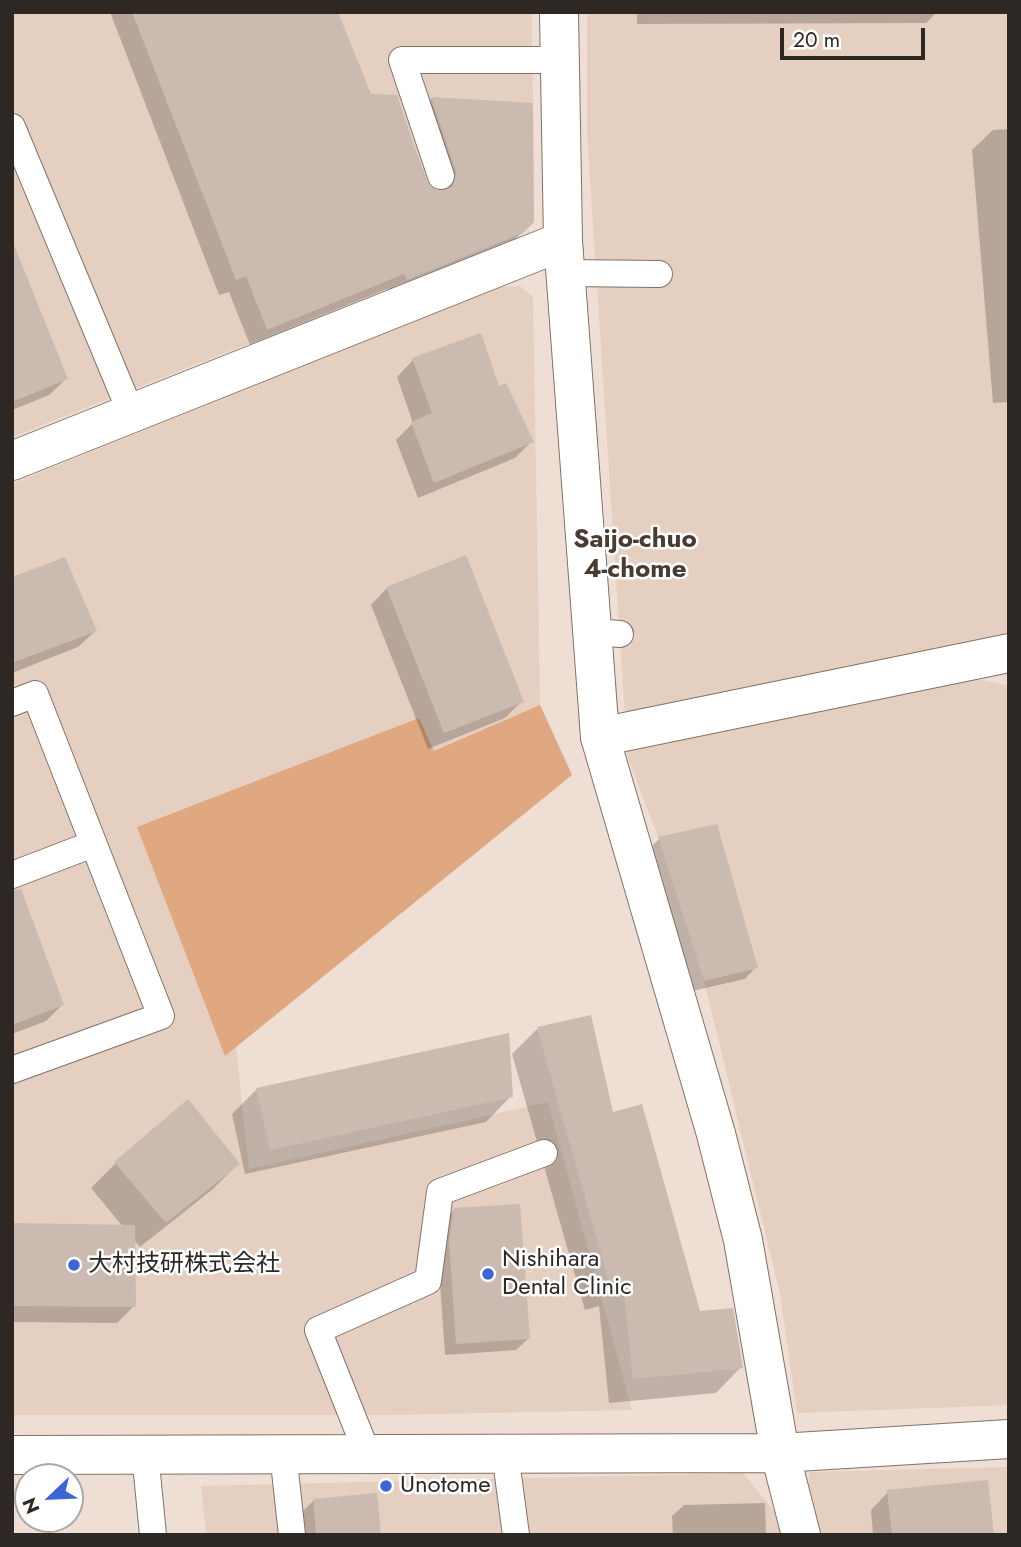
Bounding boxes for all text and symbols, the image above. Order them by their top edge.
scale bar [783,14,928,58]
text: 20 m [793,25,840,55]
district label: Saijo-chuo 4-chome [573,525,697,586]
place label: Nishihara Dental Clinic [502,1246,632,1302]
place label: 大村技研株式会社 [88,1251,280,1279]
marker: 大村技研株式会社 [66,1257,82,1273]
marker: Nishihara Dental Clinic [480,1266,496,1282]
north arrow [14,1463,84,1533]
place label: Unotome [400,1472,491,1500]
marker: Unotome [378,1478,394,1494]
text: N [16,1493,46,1518]

